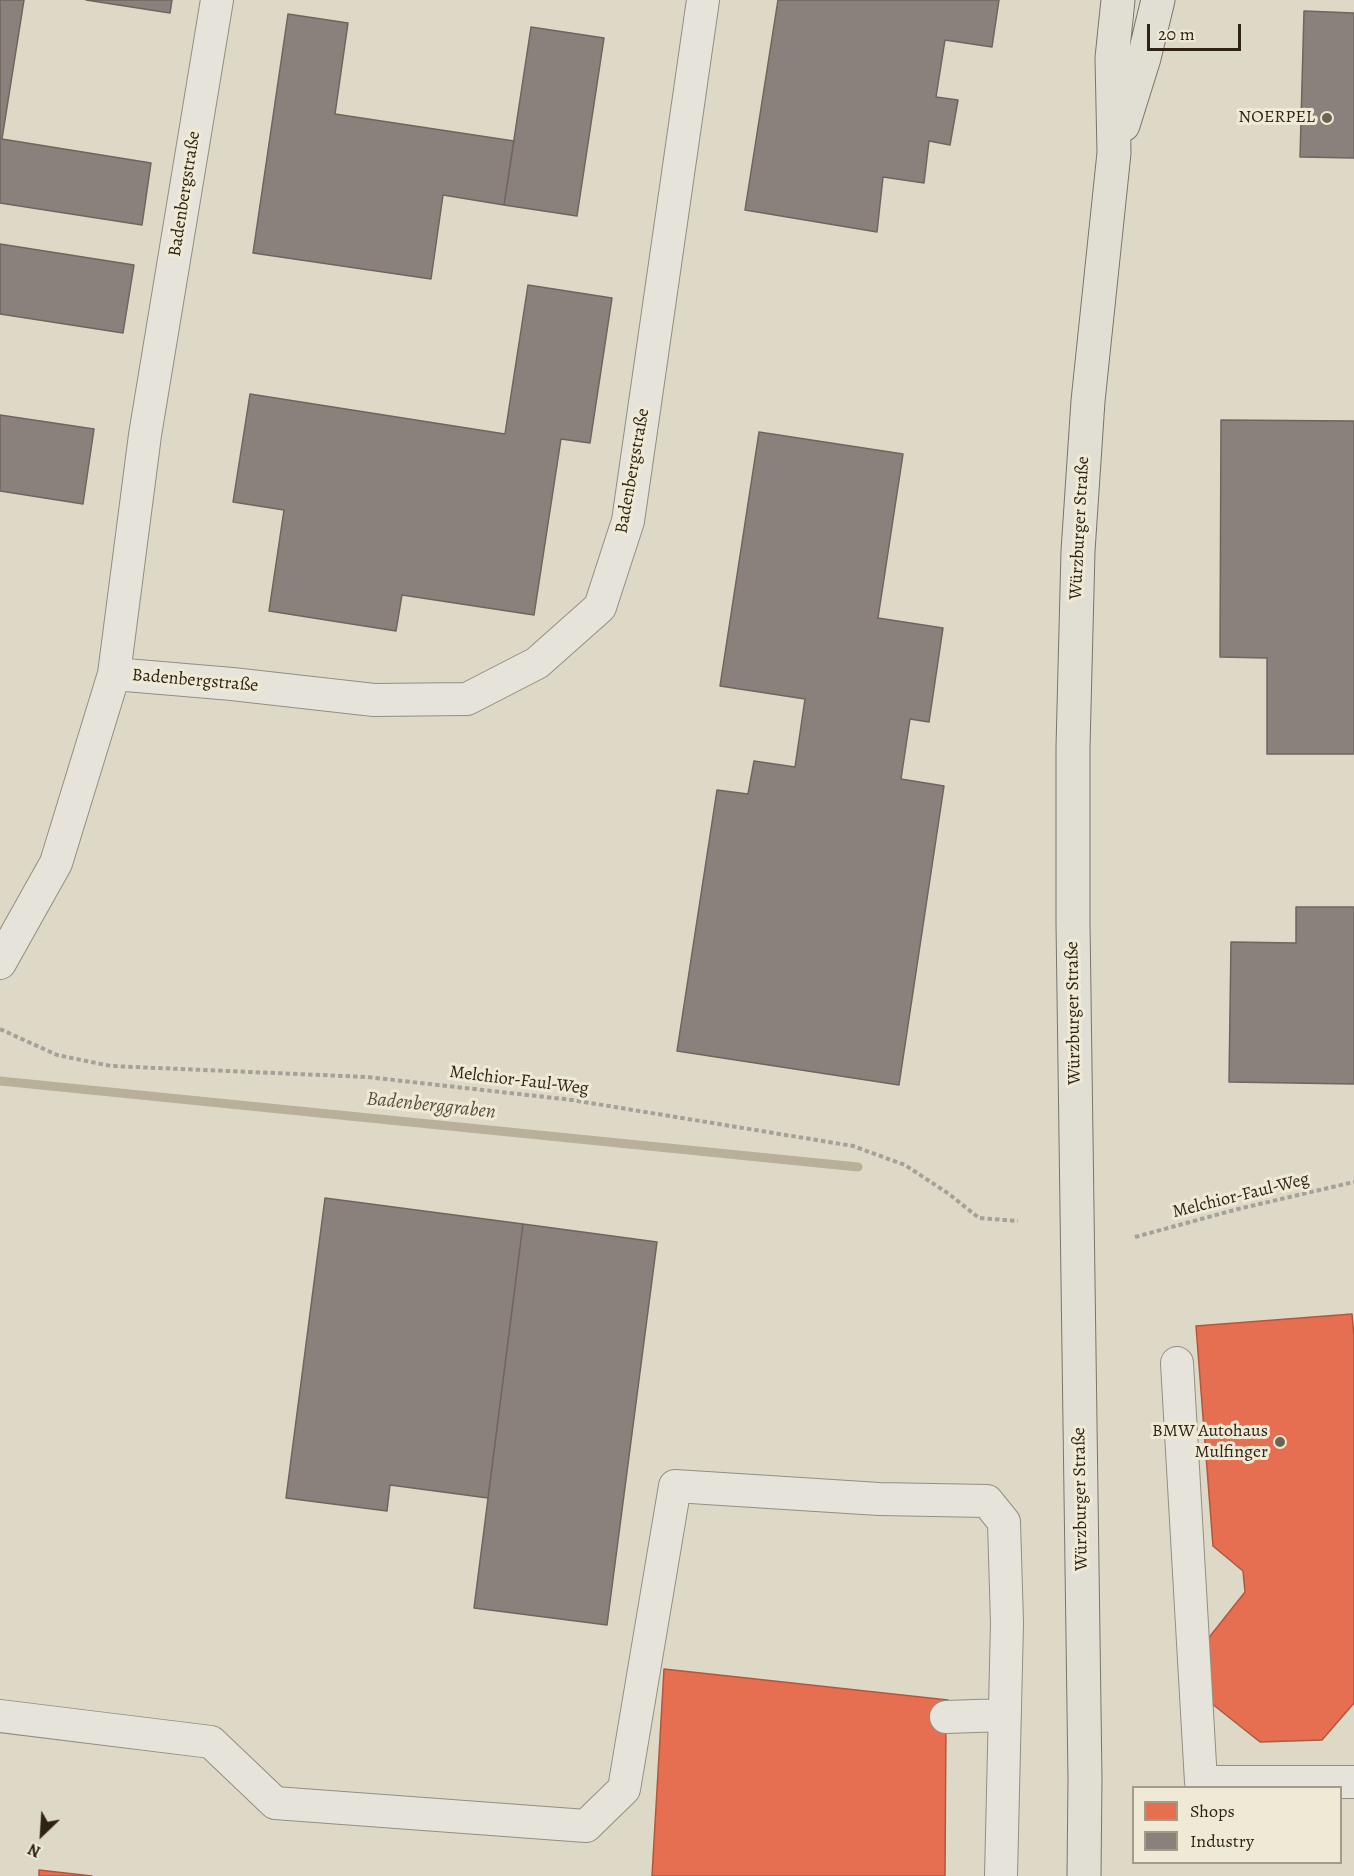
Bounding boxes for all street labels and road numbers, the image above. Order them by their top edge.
street label: Badenbergstraße [164,130,206,258]
street label: Badenbergstraße [611,407,655,535]
street label: Würzburger Straße [1065,456,1095,600]
street label: Badenbergstraße [131,665,259,697]
street label: Würzburger Straße [1062,941,1086,1085]
street label: Melchior-Faul-Weg [448,1062,590,1100]
street label: Melchior-Faul-Weg [1170,1169,1312,1223]
street label: Würzburger Straße [1069,1427,1093,1571]

